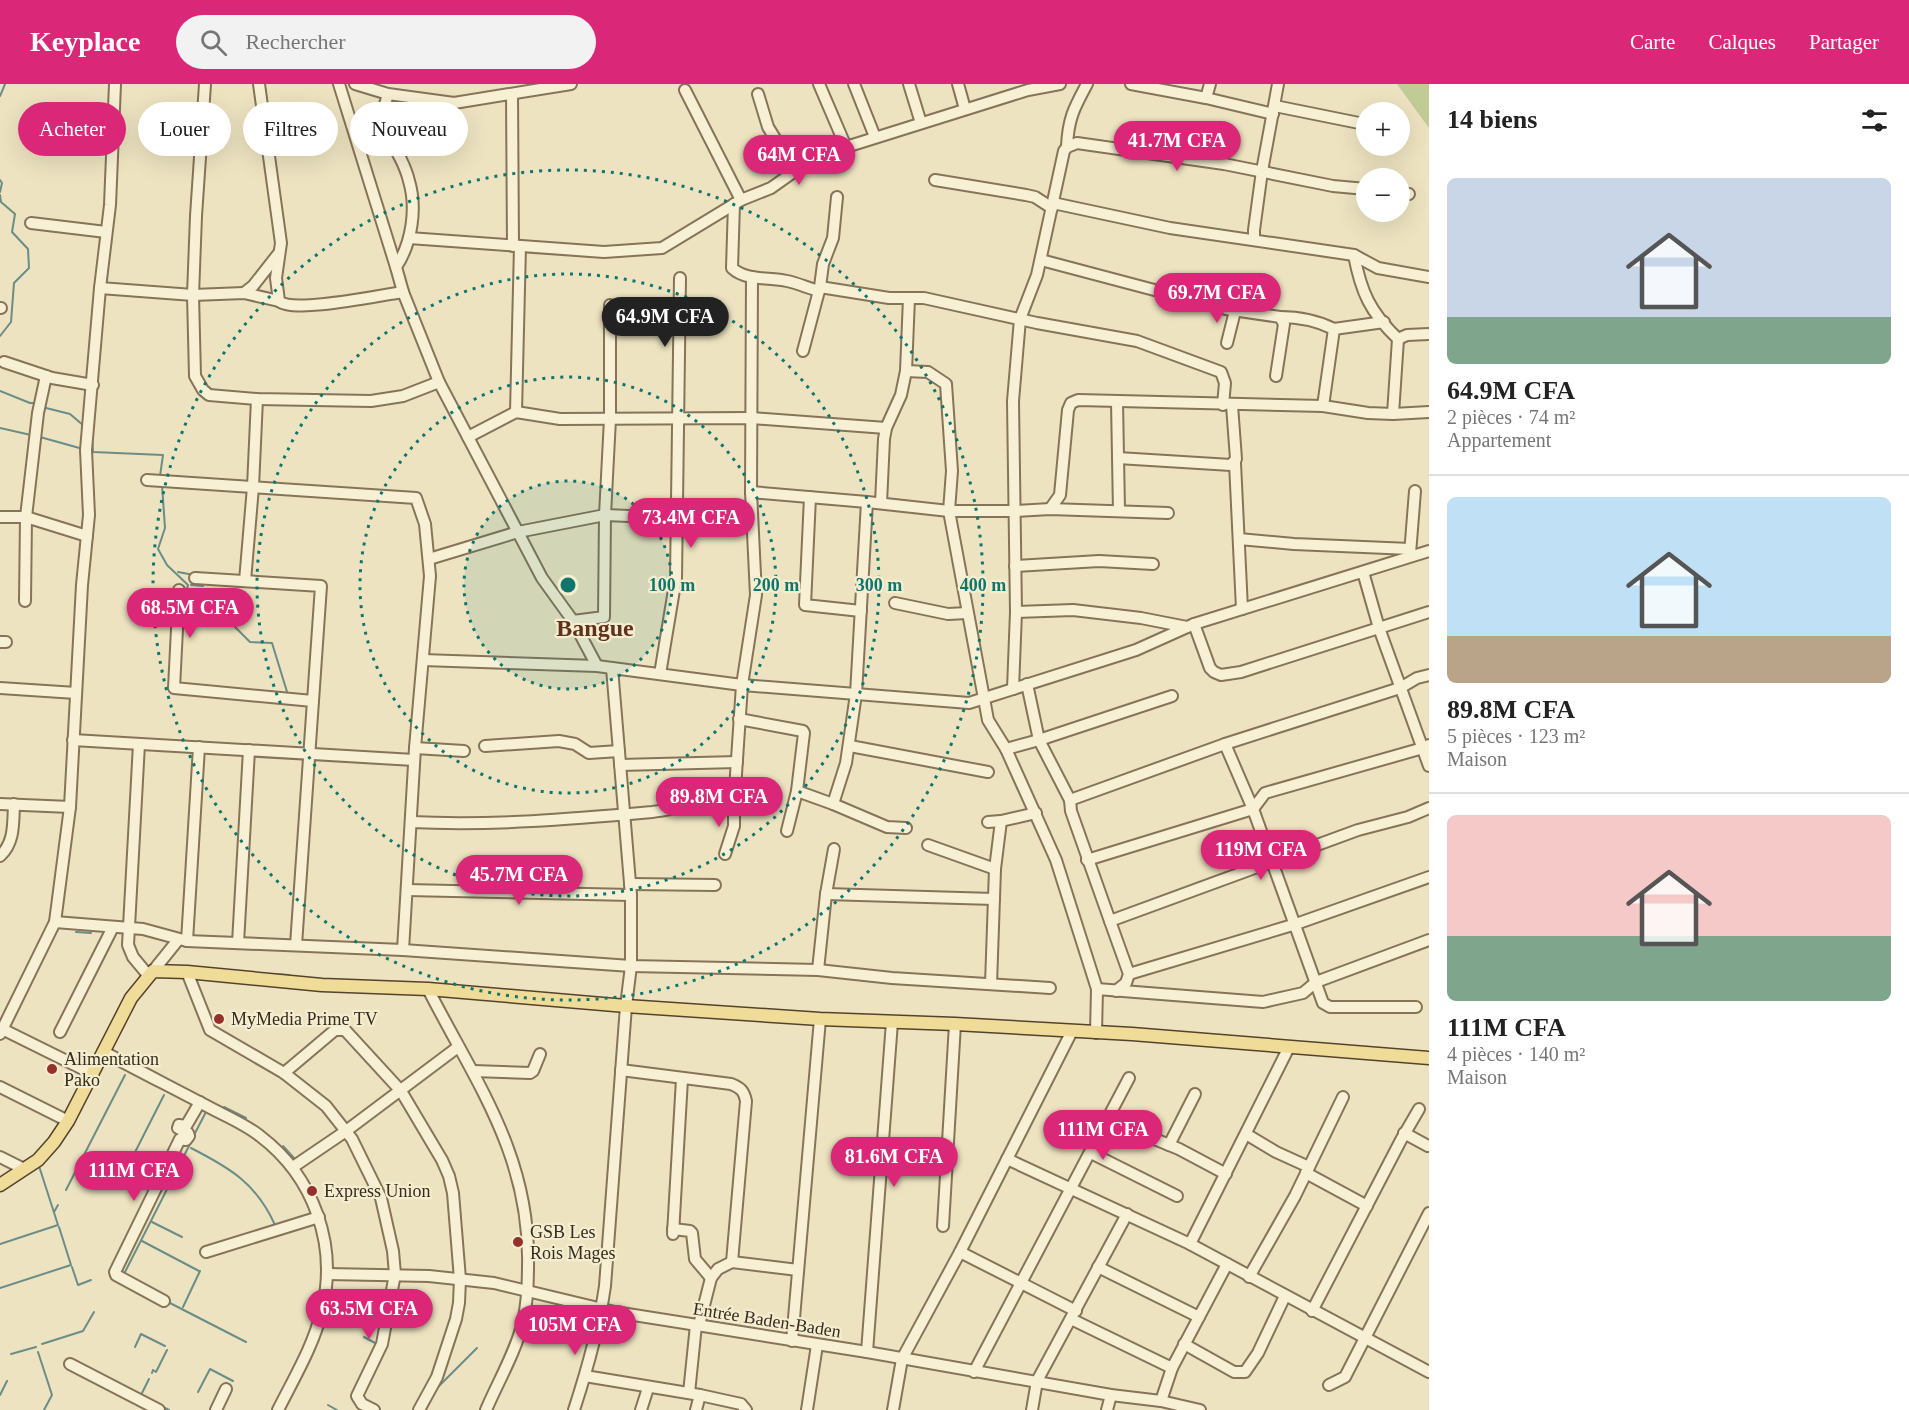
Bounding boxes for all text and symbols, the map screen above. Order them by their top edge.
search box [176,15,596,69]
text: Keyplace [30,26,140,57]
icon: search [197,26,230,59]
text: Rechercher [245,29,346,54]
text: Carte [1630,30,1675,54]
text: Calques [1708,30,1776,54]
text: Partager [1809,30,1879,54]
chip: Acheter [18,102,126,156]
chip: Louer [138,102,231,156]
chip: Filtres [243,102,338,156]
chip: Nouveau [350,102,468,156]
map controls [1356,102,1410,222]
button: + [1356,102,1410,156]
icon: filters [1858,104,1891,137]
text: 14 biens [1447,105,1537,134]
pin: 41.7M CFA [1108,121,1246,172]
text: 41.7M CFA [1128,129,1226,151]
pin: 64M CFA [744,135,854,186]
text: 64M CFA [757,143,841,165]
button: − [1356,168,1410,222]
icon: home [1615,217,1723,325]
pin: 69.7M CFA [1148,273,1286,324]
text: 69.7M CFA [1168,281,1266,303]
pin: 64.9M CFA [596,297,734,348]
text: 64.9M CFA [616,305,714,327]
text: 64.9M CFA [1447,376,1575,405]
text: 2 pièces · 74 m² [1447,406,1575,428]
text: Appartement [1447,429,1551,451]
pin: 73.4M CFA [622,498,760,549]
text: 73.4M CFA [642,506,740,528]
icon: home [1615,536,1723,644]
centre of rings [558,575,578,595]
text: 100 m [649,575,695,595]
text: 200 m [753,575,799,595]
text: 300 m [856,575,902,595]
text: 400 m [960,575,1006,595]
pin: 68.5M CFA [121,588,259,639]
text: 68.5M CFA [141,596,239,618]
district label: Bangue [556,615,634,641]
text: 89.8M CFA [1447,695,1575,724]
text: 5 pièces · 123 m² [1447,725,1585,747]
text: Maison [1447,748,1507,770]
pin: 89.8M CFA [650,777,788,828]
text: 89.8M CFA [670,785,768,807]
pin: 119M CFA [1199,830,1323,881]
text: 119M CFA [1215,838,1307,860]
icon: home [1615,854,1723,962]
pin: 45.7M CFA [450,855,588,906]
text: 45.7M CFA [470,863,568,885]
place label: MyMedia Prime TV [231,1009,378,1029]
marker: MyMedia Prime TV [212,1012,226,1026]
text: 111M CFA [1447,1013,1566,1042]
text: 4 pièces · 140 m² [1447,1043,1585,1065]
place label: Alimentation Pako [64,1049,159,1090]
marker: Alimentation Pako [45,1062,59,1076]
text: Maison [1447,1066,1507,1088]
pin: 111M CFA [1041,1110,1165,1161]
text: 111M CFA [1057,1118,1149,1140]
pin: 81.6M CFA [825,1137,963,1188]
text: 81.6M CFA [845,1145,943,1167]
pin: 111M CFA [72,1151,196,1202]
text: 111M CFA [88,1159,180,1181]
place label: Express Union [324,1181,431,1201]
marker: Express Union [305,1184,319,1198]
place label: GSB Les Rois Mages [530,1222,616,1263]
marker: GSB Les Rois Mages [511,1235,525,1249]
pin: 63.5M CFA [300,1289,438,1340]
text: 63.5M CFA [320,1297,418,1319]
street label: Entrée Baden-Baden [692,1298,842,1342]
pin: 105M CFA [513,1305,637,1356]
text: 105M CFA [528,1313,622,1335]

